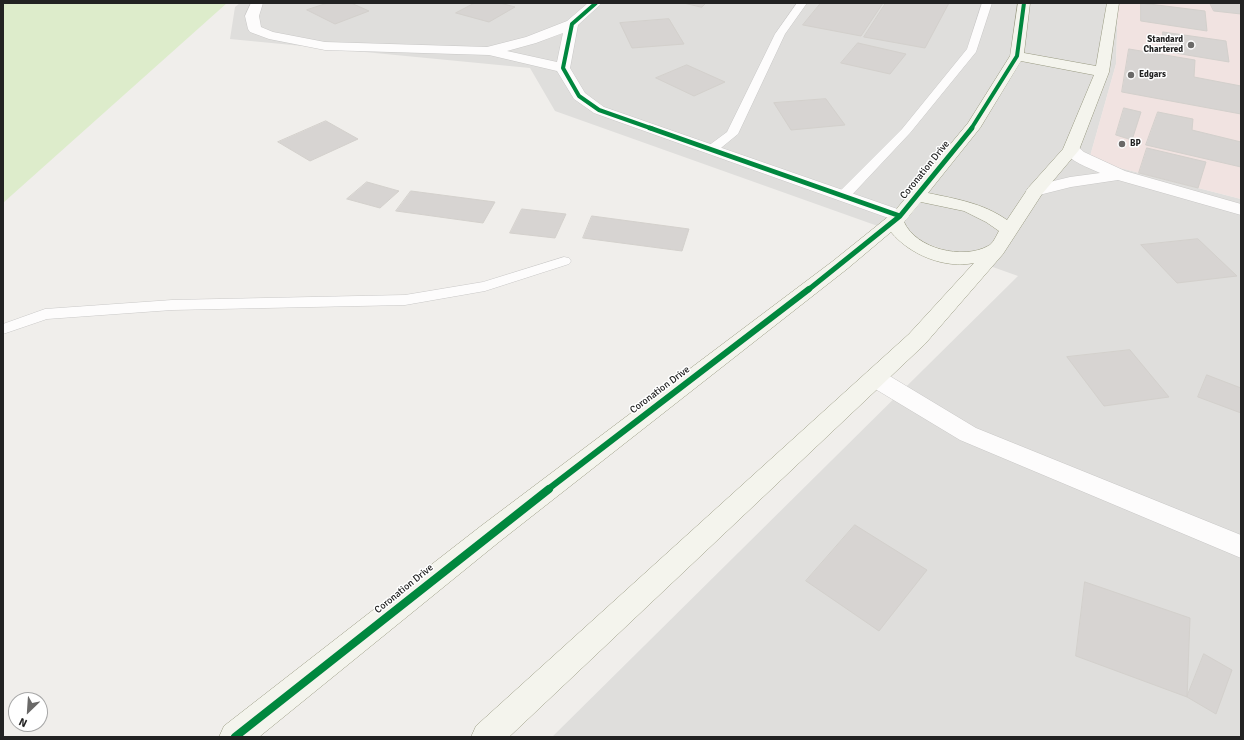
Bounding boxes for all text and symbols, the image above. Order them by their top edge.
place label: Standard Chartered [1144,35,1183,56]
marker: Standard Chartered [1186,40,1196,50]
marker: Edgars [1126,70,1136,80]
place label: Edgars [1139,70,1166,80]
street label: Coronation Drive [898,138,952,202]
marker: BP [1117,139,1127,149]
place label: BP [1130,139,1141,149]
street label: Coronation Drive [628,364,692,416]
street label: Coronation Drive [372,562,436,616]
north arrow [8,692,48,732]
text: N [17,715,29,730]

